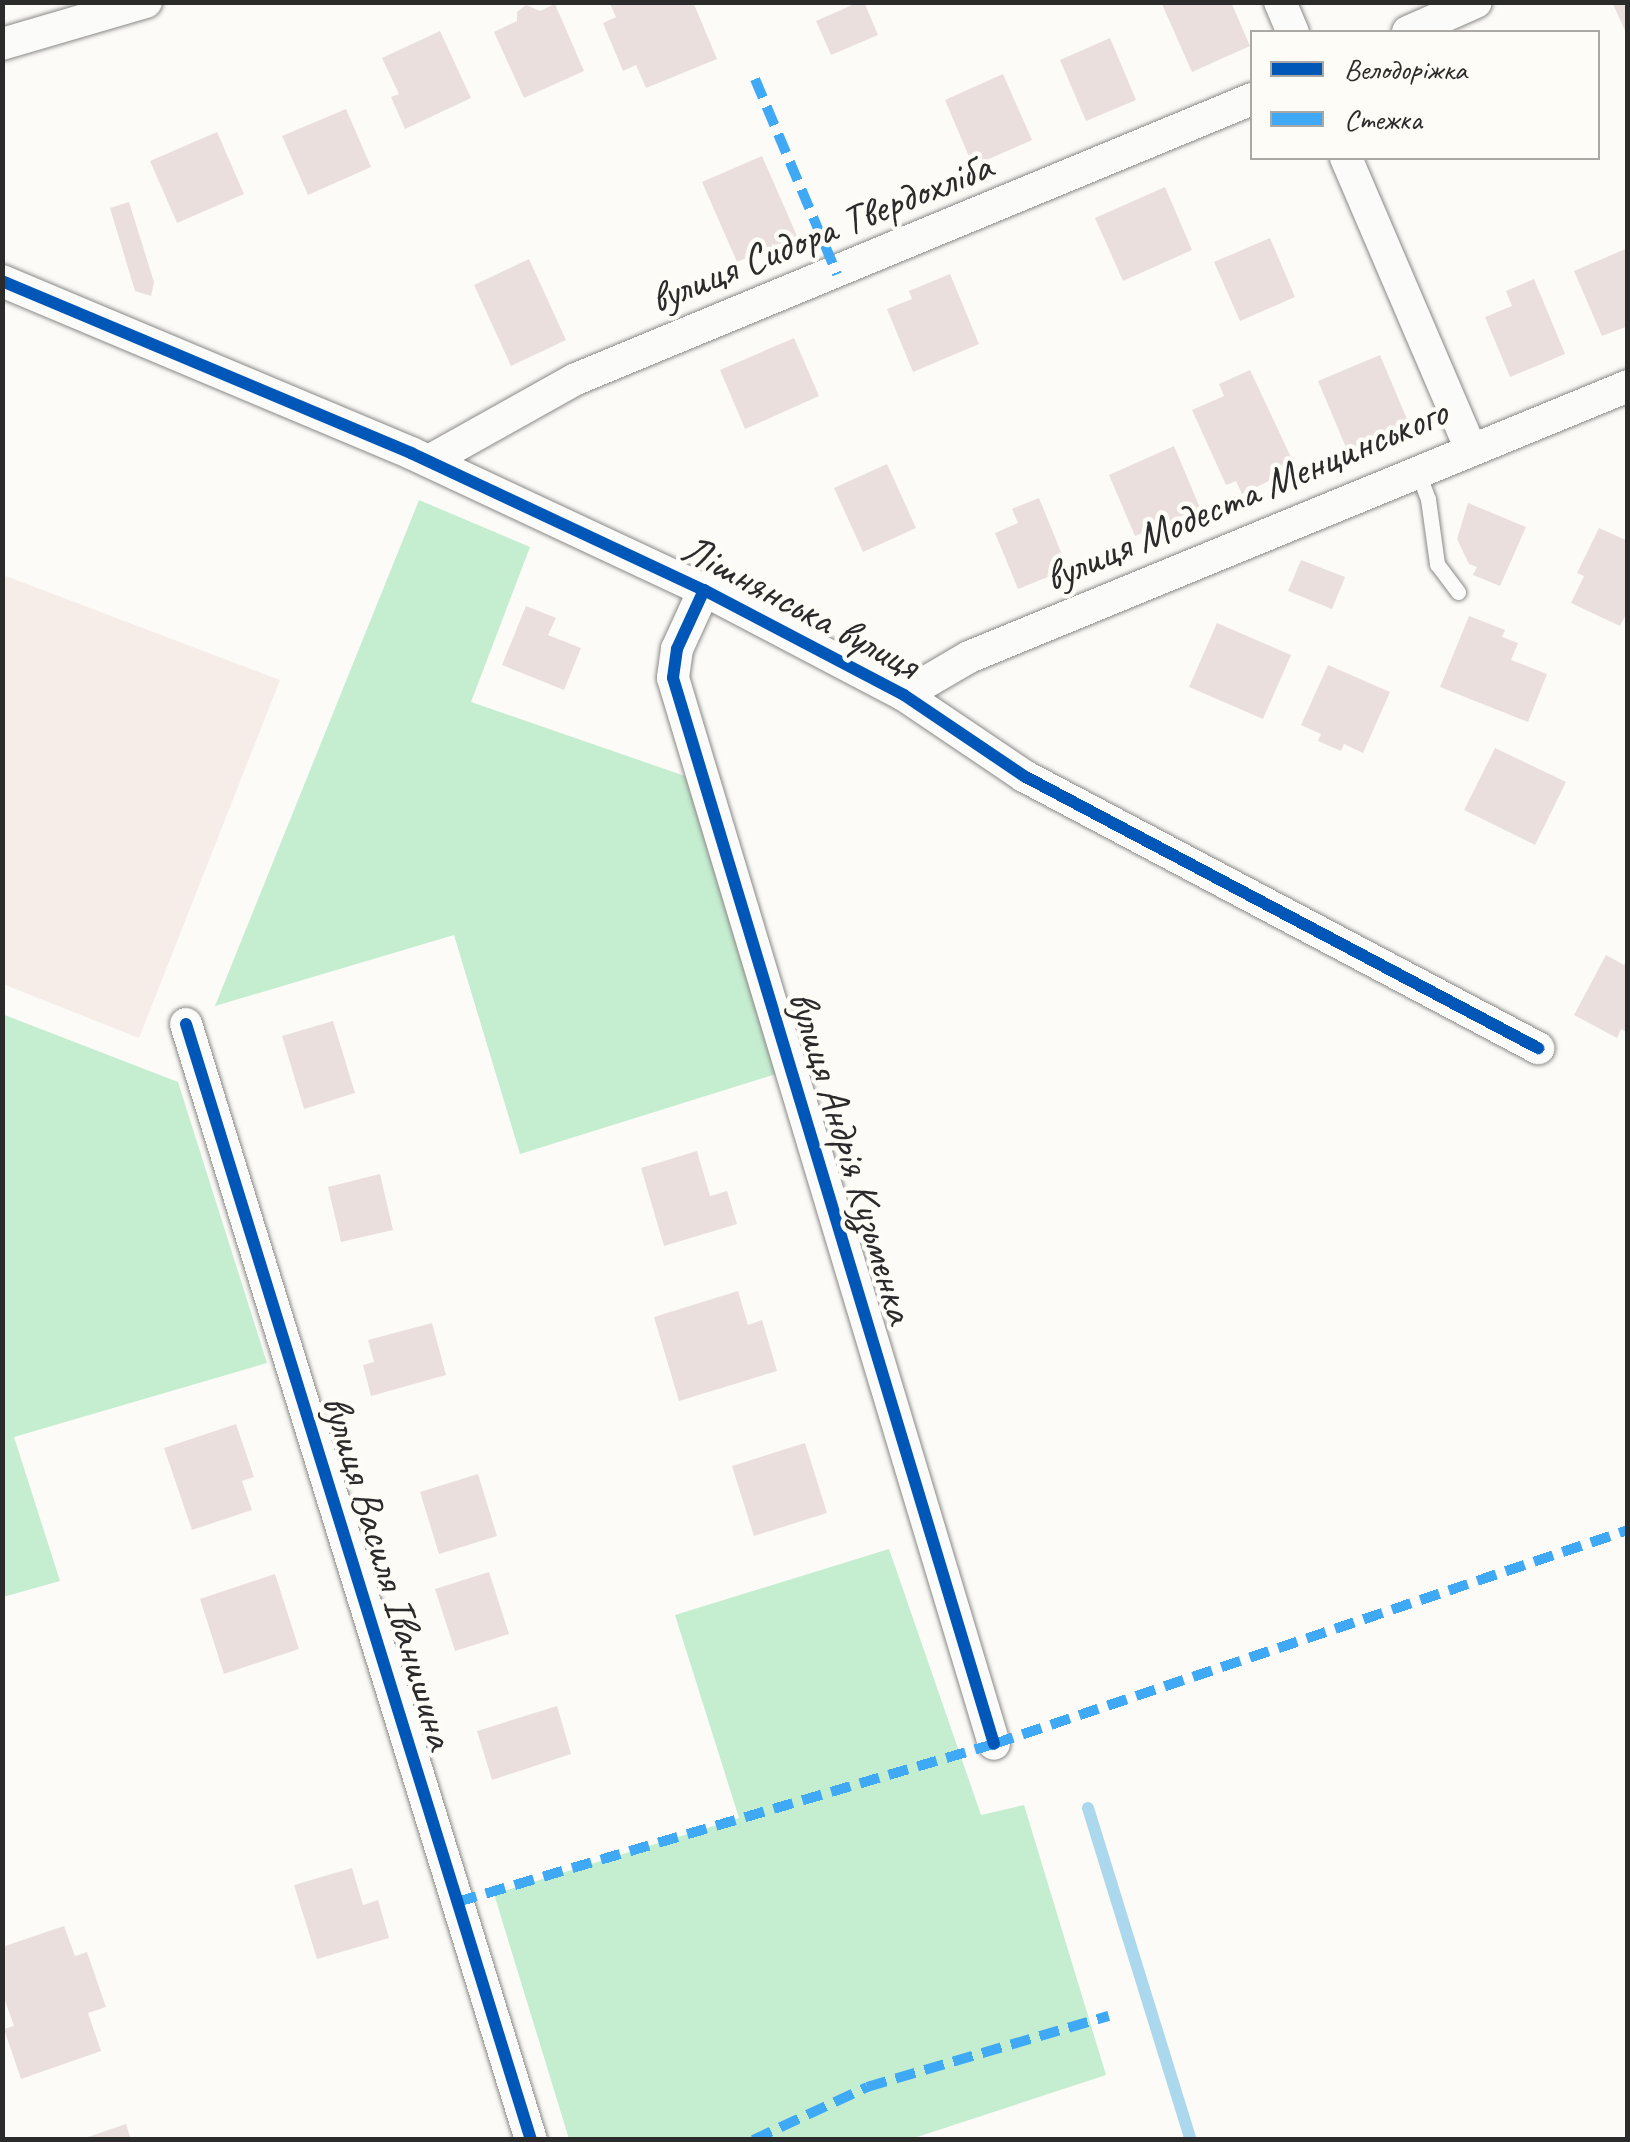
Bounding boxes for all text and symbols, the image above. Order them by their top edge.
legend [1250,30,1600,160]
text: Велодоріжка [1344,50,1467,88]
text: Стежка [1344,100,1422,138]
street label: вулиця Сидора Твердохліба [644,142,998,324]
street label: вулиця Модеста Менцинського [1037,387,1455,603]
street label: Лішнянська вулиця [671,523,929,691]
street label: вулиця Андрія Кузьменка [777,986,925,1328]
street label: вулиця Василя Іванишина [310,1389,466,1755]

